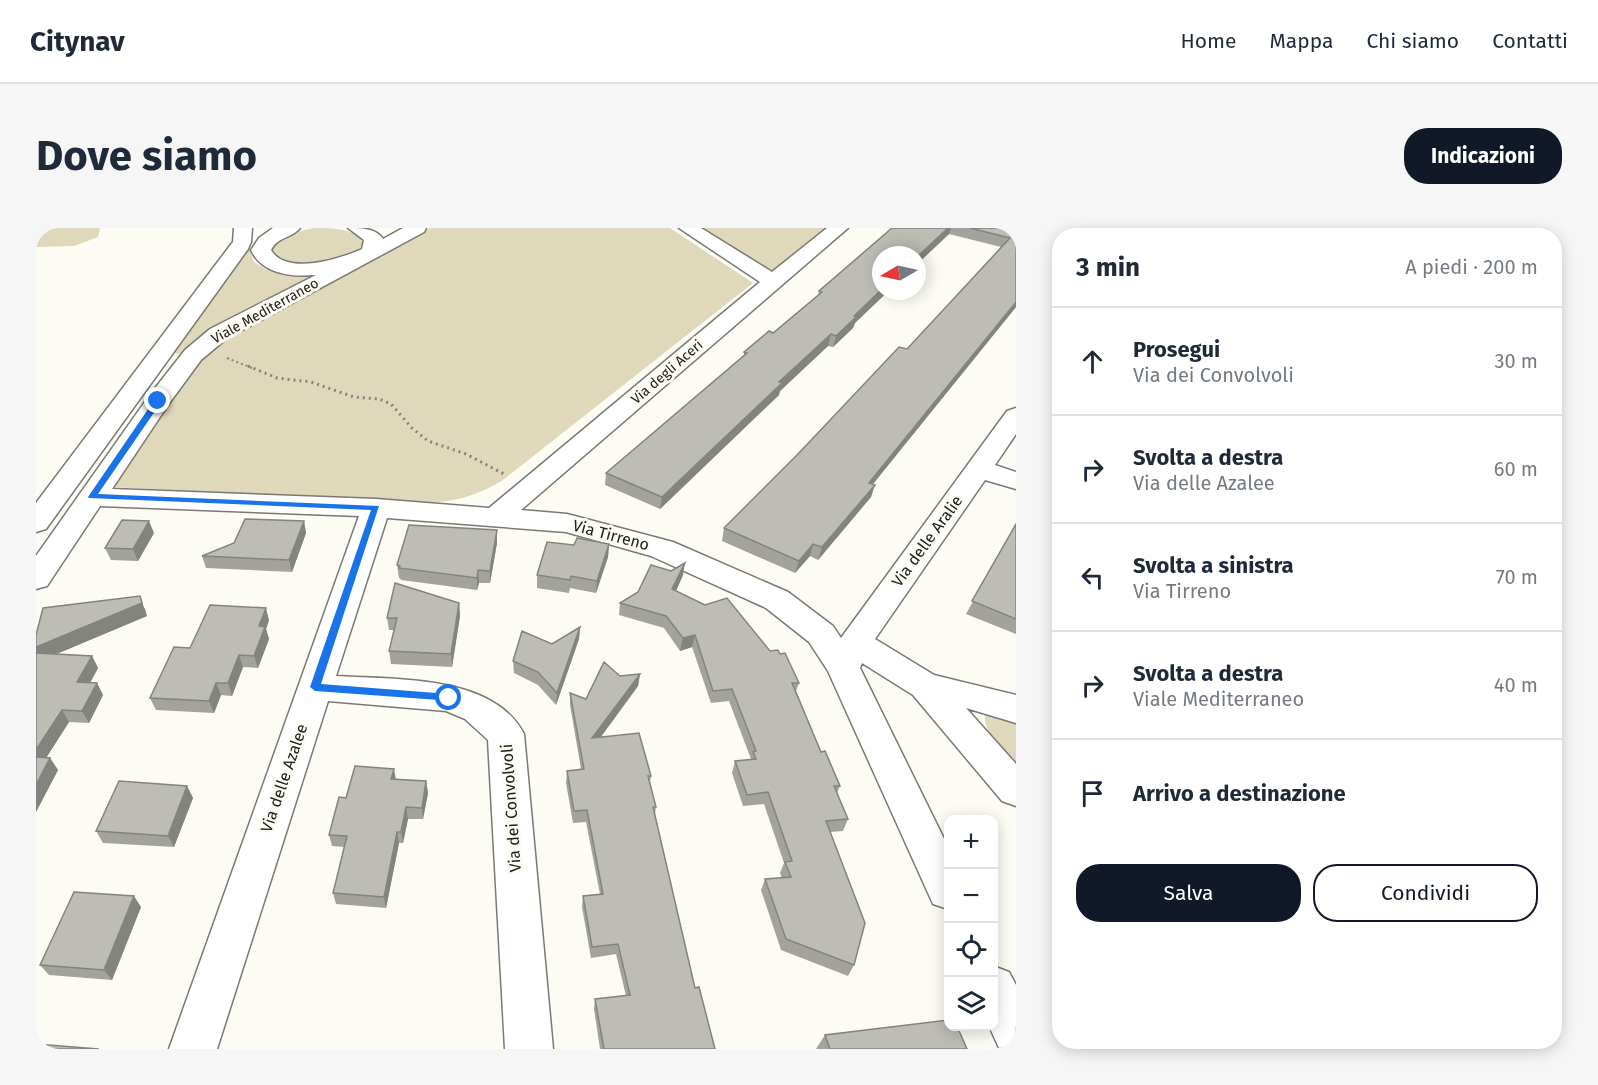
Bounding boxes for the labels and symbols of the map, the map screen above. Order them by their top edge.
north arrow [872,246,926,300]
street label: Viale Mediterraneo [208,275,322,347]
street label: Via degli Aceri [628,336,706,408]
route end [144,387,170,413]
street label: Via delle Aralie [888,492,966,590]
street label: Via Tirreno [571,516,651,554]
route start [435,684,461,710]
street label: Via delle Azalee [257,721,311,835]
street label: Via dei Convolvoli [497,743,525,873]

